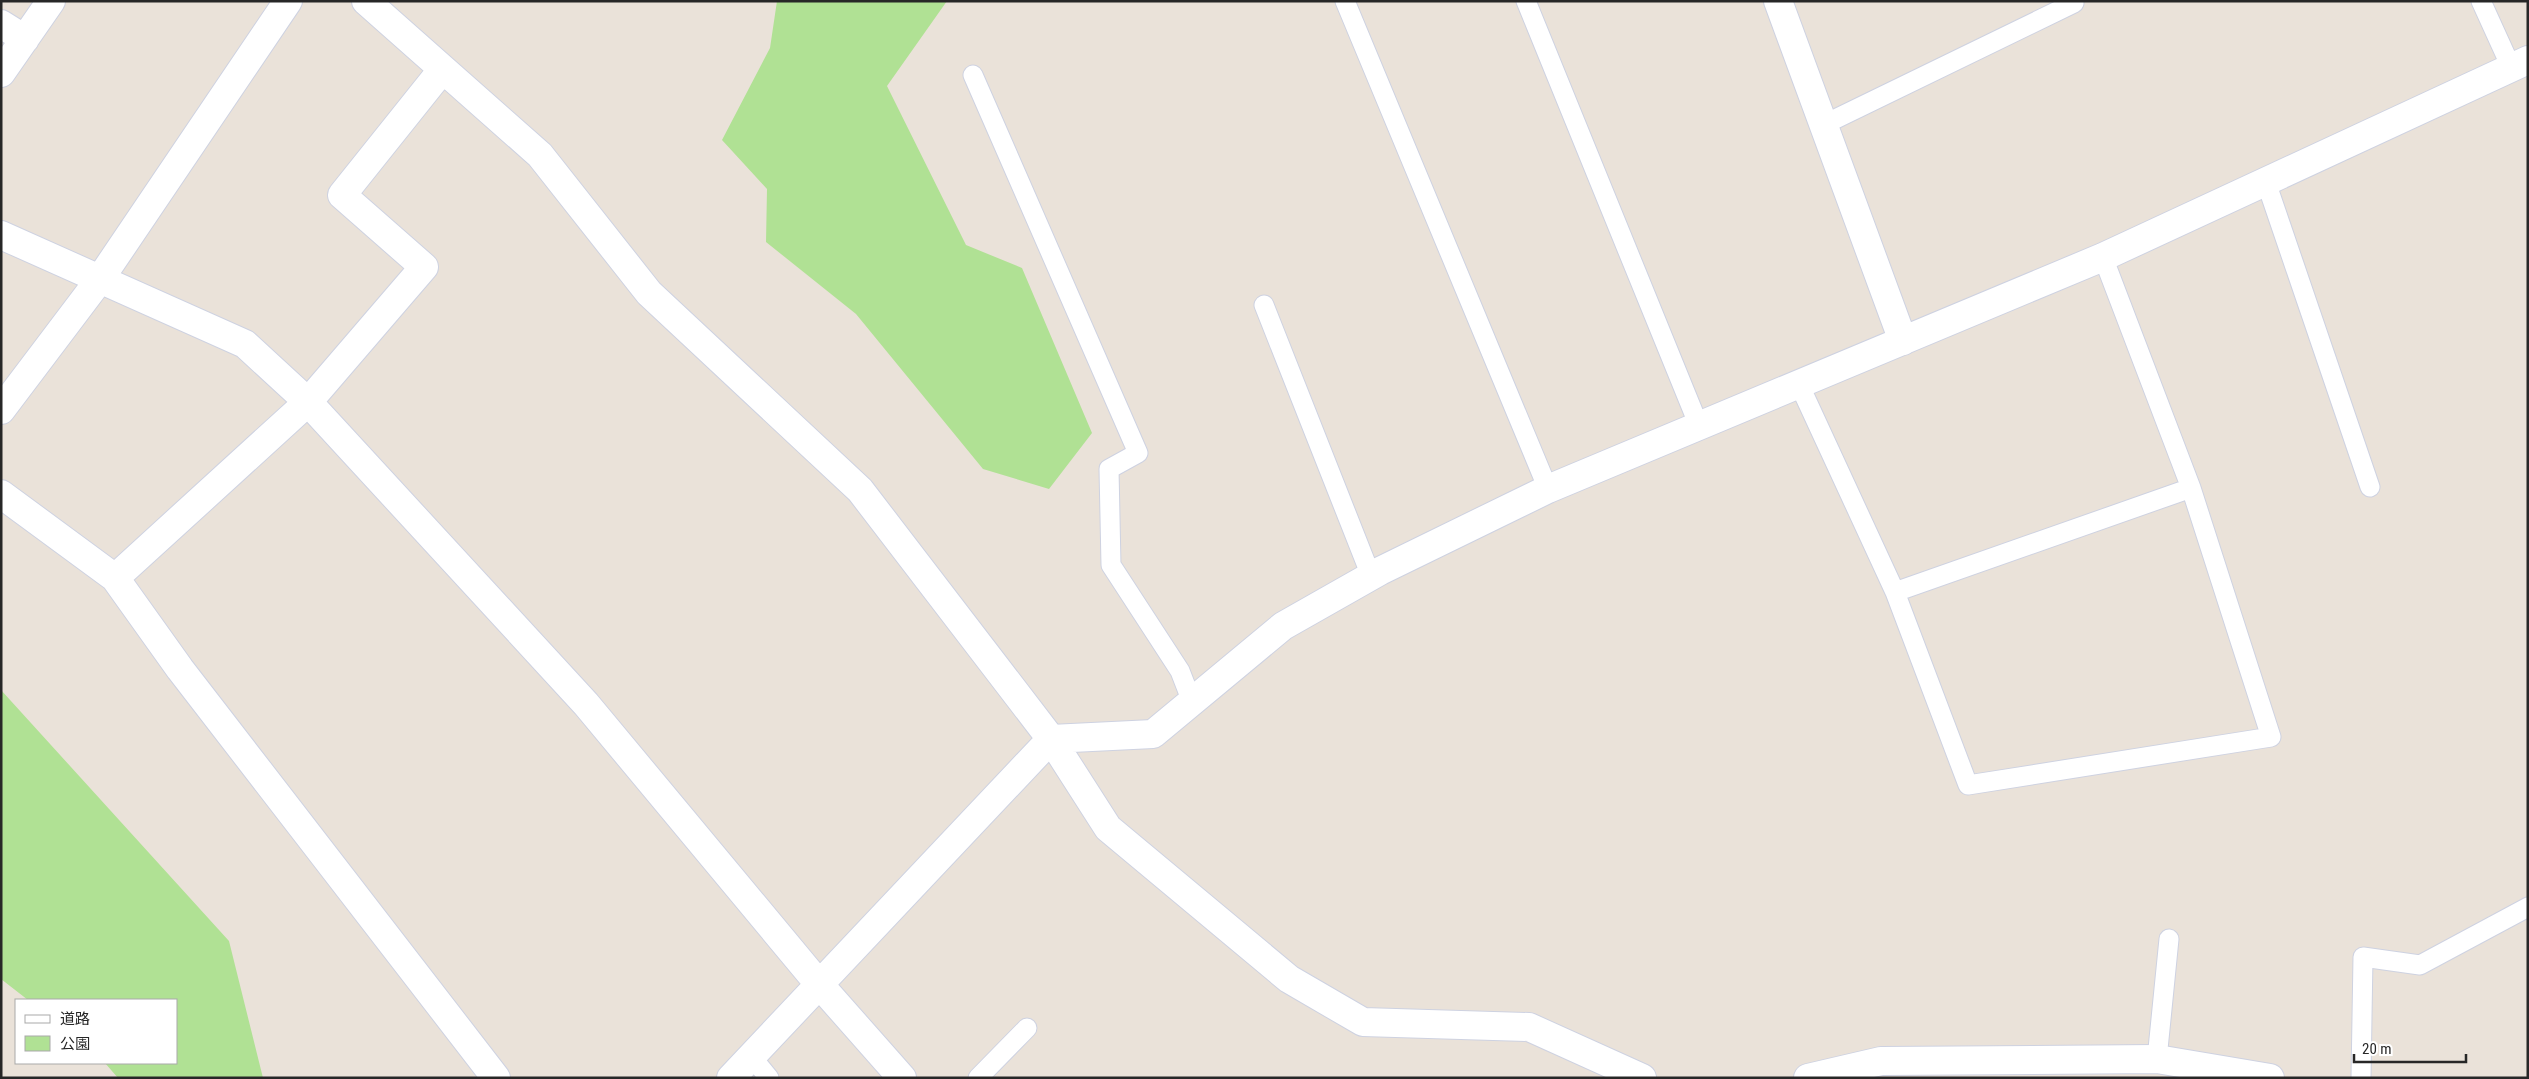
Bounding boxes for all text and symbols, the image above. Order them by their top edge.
legend [15,999,178,1064]
text: 道路 [60,1010,90,1028]
scale bar [2354,1032,2466,1064]
text: 公園 [60,1035,90,1053]
text: 20 m [2362,1040,2392,1058]

